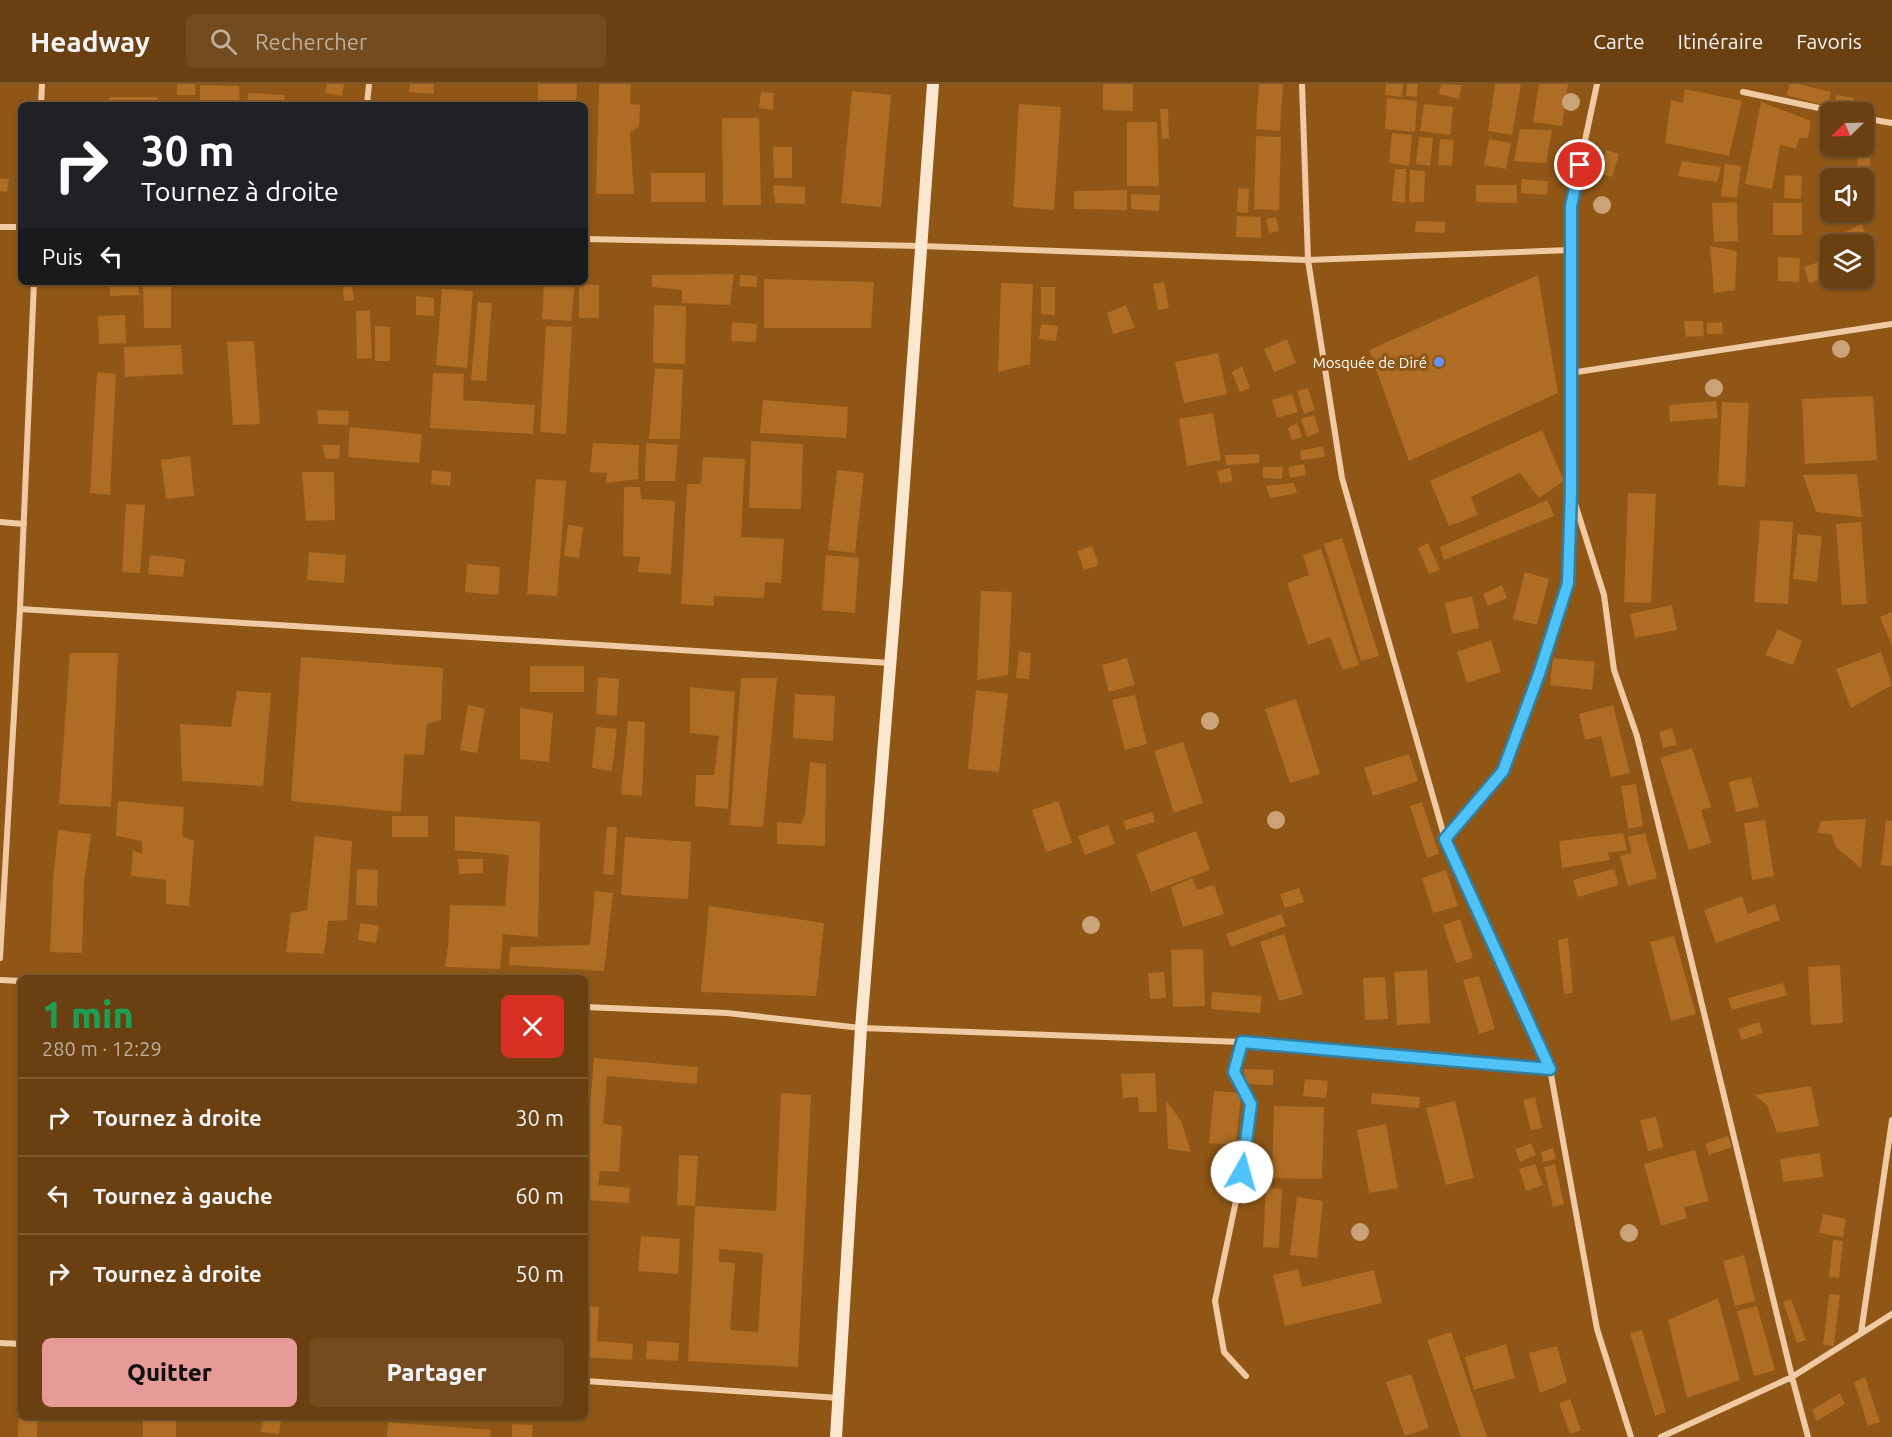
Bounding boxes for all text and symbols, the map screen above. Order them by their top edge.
search box [186,14,606,68]
icon: search [207,25,240,58]
text: Headway [30,26,150,57]
text: Rechercher [255,29,367,54]
text: Carte [1593,29,1645,53]
text: Itinéraire [1678,29,1763,53]
text: Favoris [1796,29,1862,53]
north arrow [1820,102,1874,156]
map controls [1820,102,1874,288]
icon: right [42,126,120,204]
text: 30 m [141,127,235,174]
pin [1554,139,1605,190]
icon: arrive [1563,148,1596,181]
button: sound [1820,168,1874,222]
text: Tournez à droite [141,176,339,206]
button: layers [1820,234,1874,288]
icon: left [95,240,128,273]
text: Puis [42,244,83,269]
place label: Mosquée de Diré [1313,354,1427,371]
marker: Mosquée de Diré [1432,355,1446,369]
text: 1 min [42,994,134,1035]
button: close [501,995,564,1058]
text: 280 m · 12:29 [42,1037,162,1060]
icon: right [42,1101,75,1134]
text: Tournez à droite [93,1105,262,1130]
text: 30 m [515,1105,564,1130]
position arrow [1210,1140,1274,1204]
icon: left [42,1179,75,1212]
text: Tournez à gauche [93,1183,273,1208]
text: 60 m [515,1183,564,1208]
icon: right [42,1257,75,1290]
text: Tournez à droite [93,1261,262,1286]
text: 50 m [515,1261,564,1286]
button: Quitter [42,1338,297,1407]
button: Partager [309,1338,564,1407]

